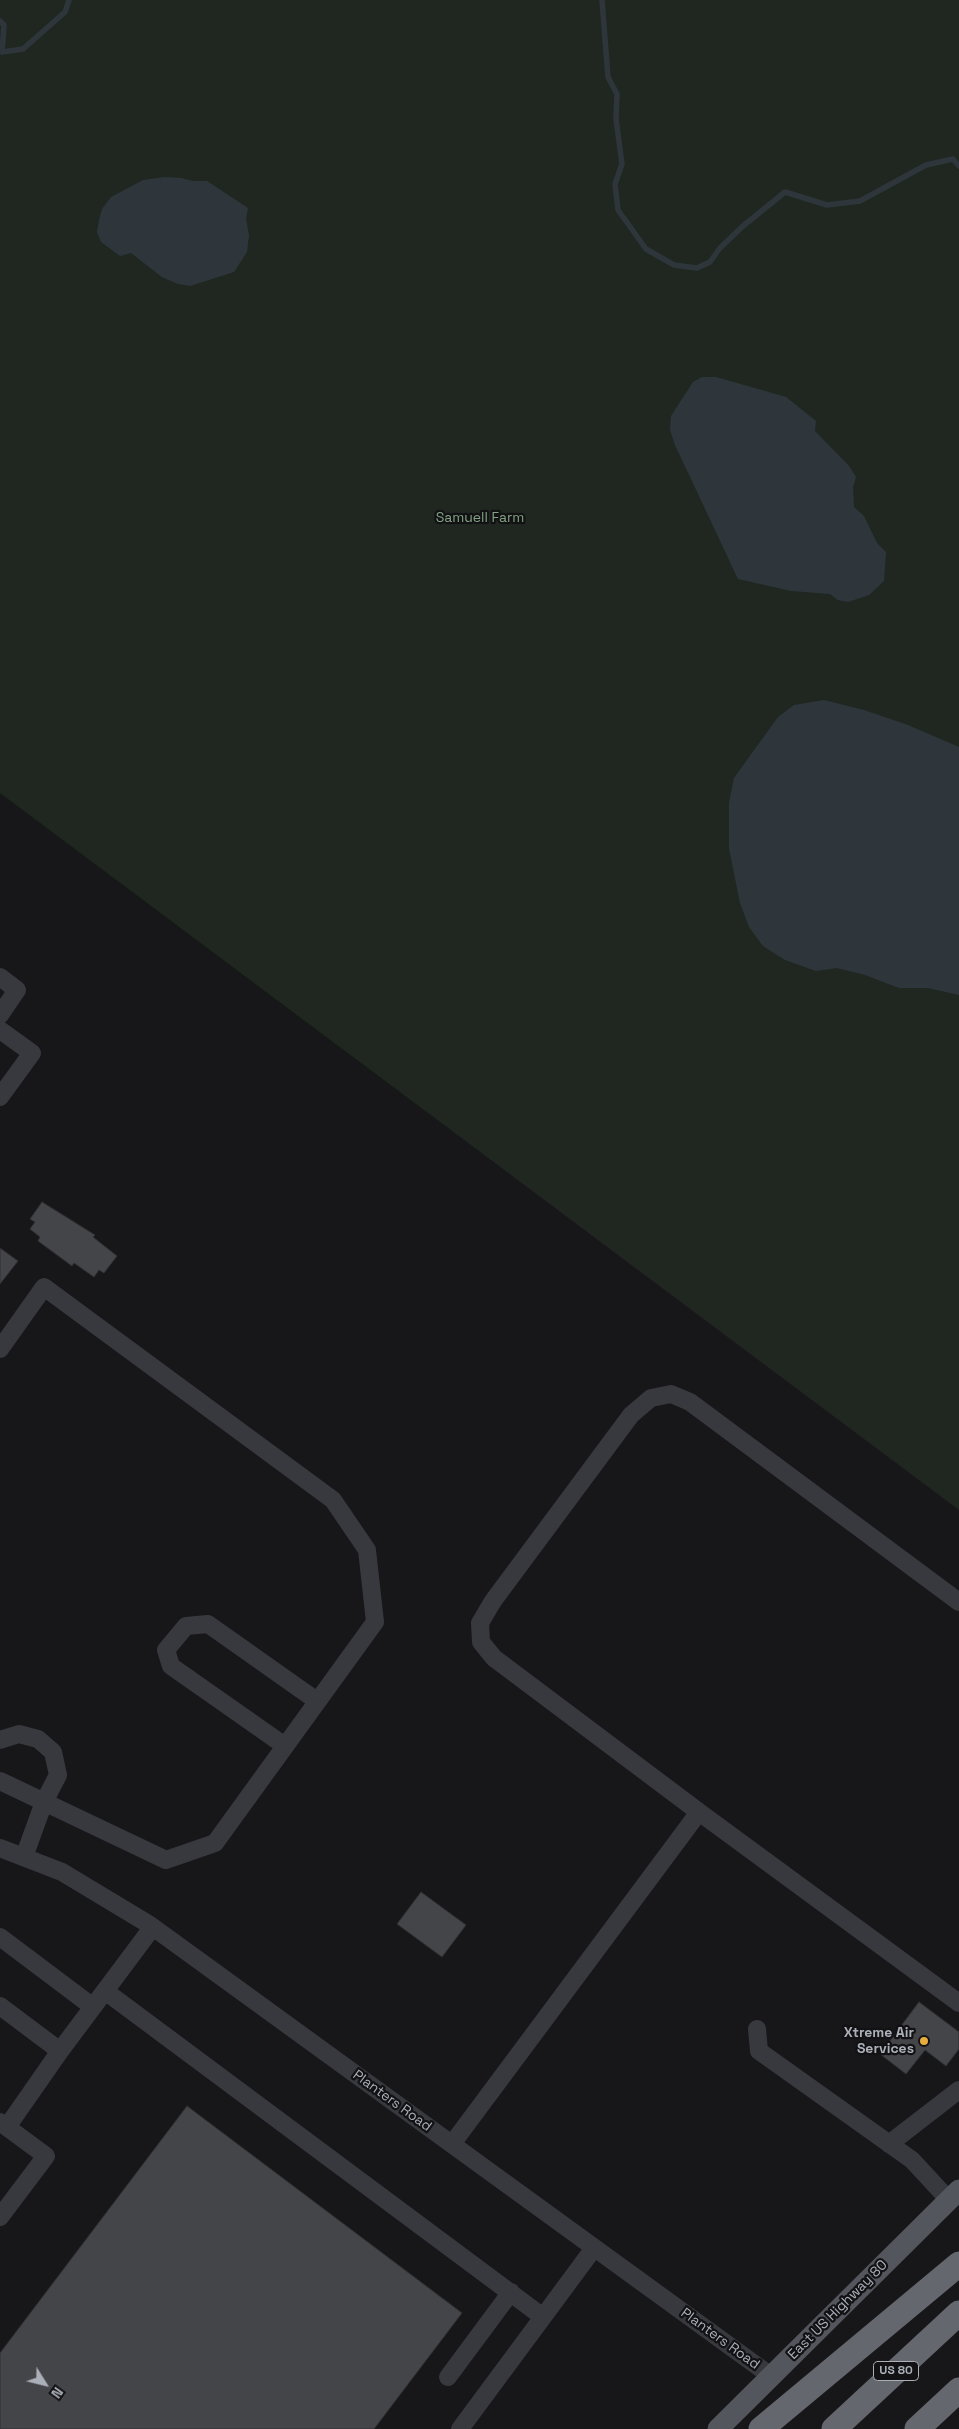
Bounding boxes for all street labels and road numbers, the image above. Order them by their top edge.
street label: Planters Road [349,2067,435,2135]
street label: East US Highway 80 [785,2257,891,2363]
street label: Planters Road [677,2305,763,2373]
road number: US 80 [874,2362,918,2380]

